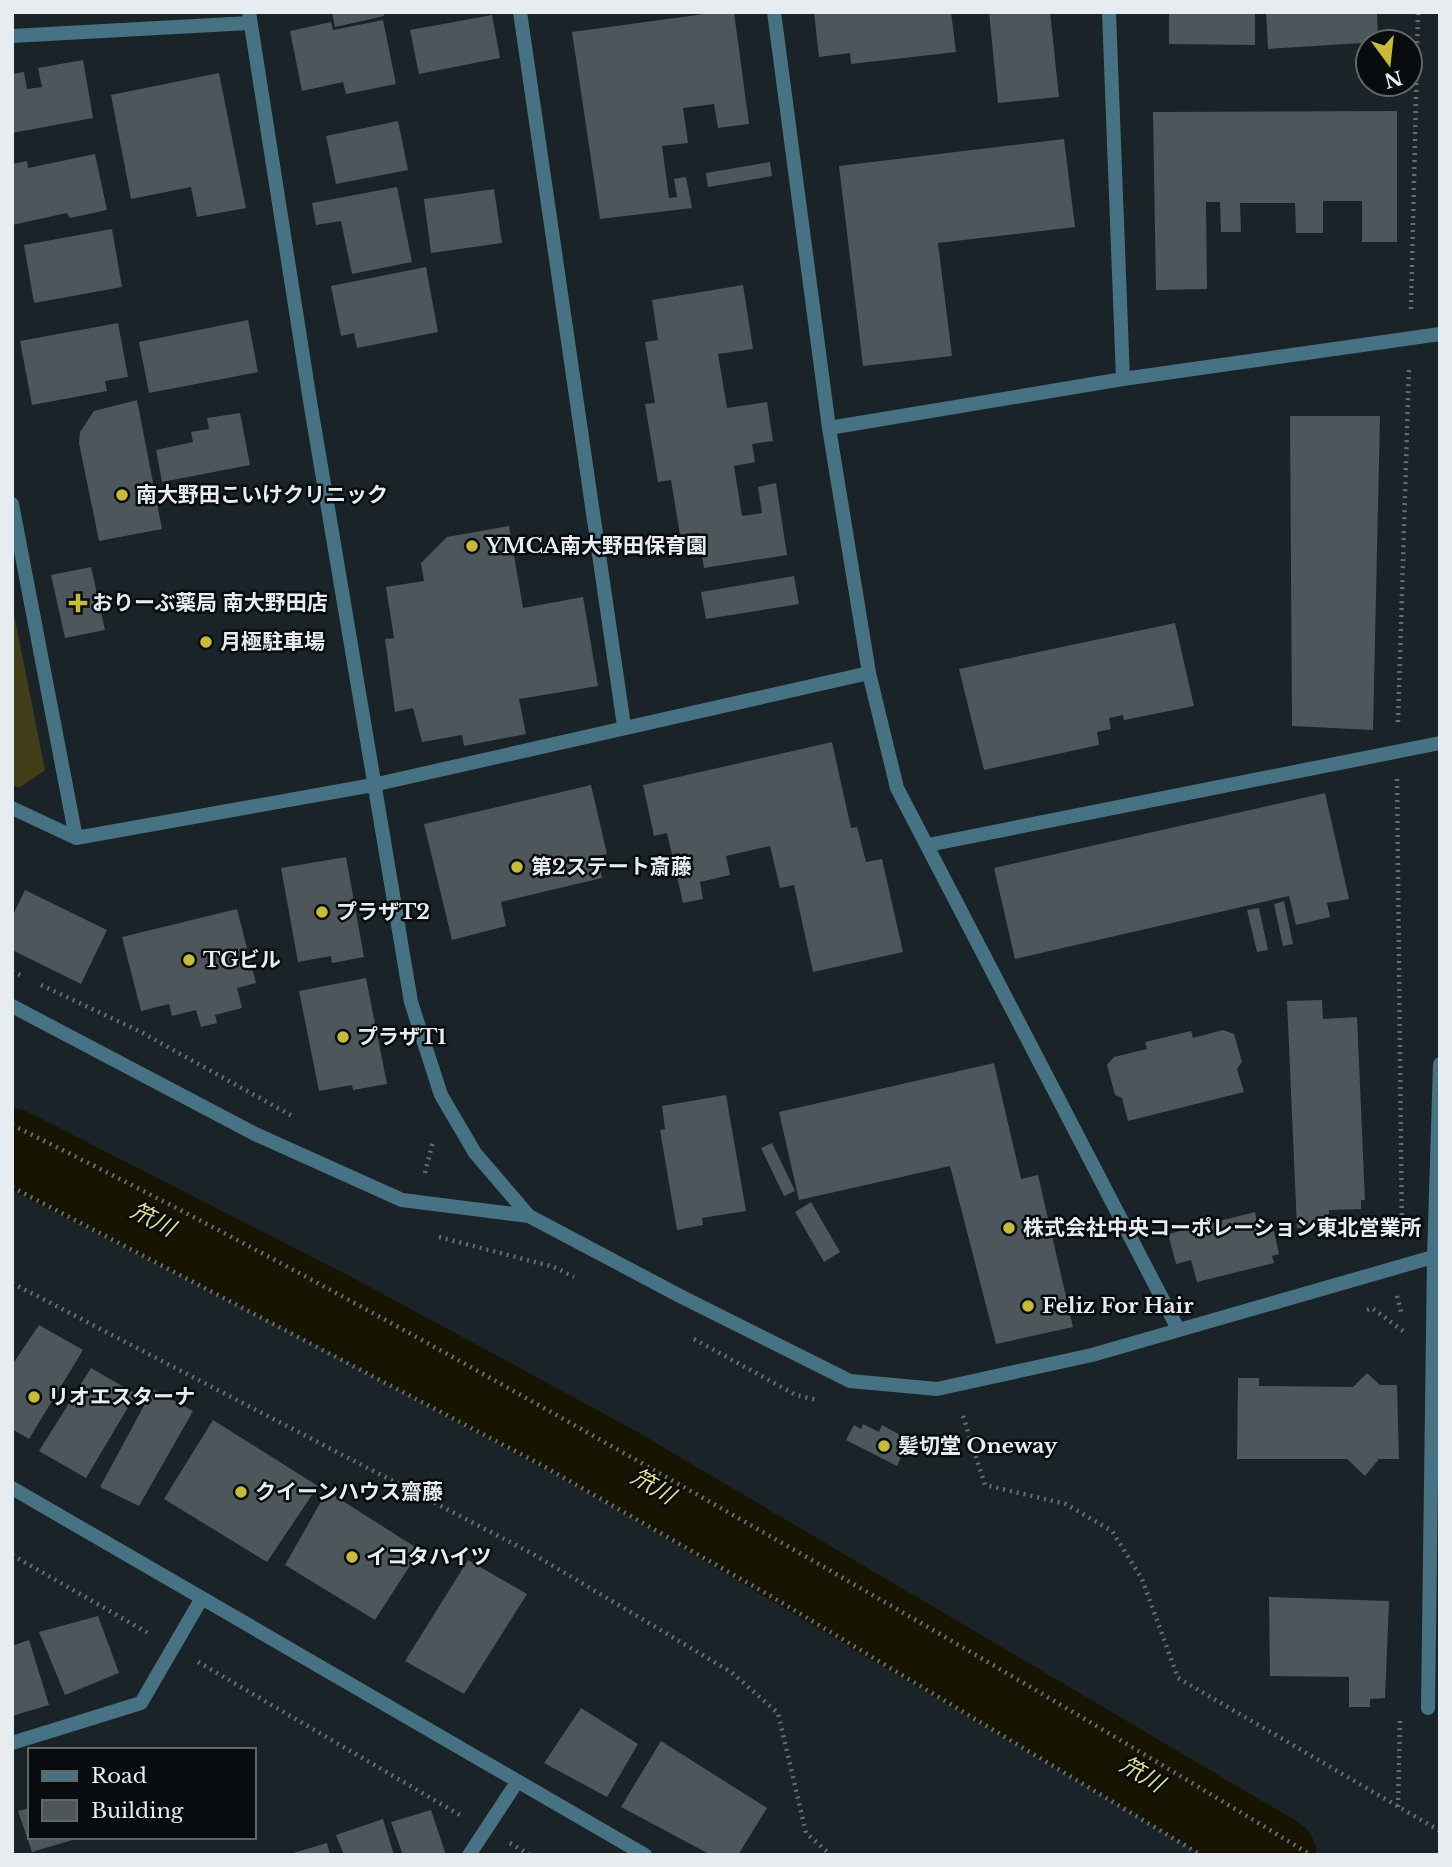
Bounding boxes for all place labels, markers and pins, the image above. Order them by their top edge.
place label: 南大野田こいけクリニック [136,482,388,508]
marker: 南大野田こいけクリニック [114,487,130,503]
place label: YMCA南大野田保育園 [485,533,707,559]
marker: YMCA南大野田保育園 [464,538,480,554]
place label: おりーぶ薬局 南大野田店 [92,590,328,616]
marker: おりーぶ薬局 南大野田店 [70,595,86,611]
place label: 月極駐車場 [220,629,325,655]
marker: 月極駐車場 [198,634,214,650]
place label: 第2ステート斎藤 [531,854,692,880]
marker: 第2ステート斎藤 [509,859,525,875]
place label: プラザT2 [336,899,430,925]
marker: プラザT2 [314,904,330,920]
place label: TGビル [203,947,281,973]
marker: TGビル [181,952,197,968]
place label: プラザT1 [357,1024,447,1050]
marker: プラザT1 [335,1029,351,1045]
place label: 株式会社中央コーポレーション東北営業所 [1023,1215,1422,1241]
marker: 株式会社中央コーポレーション東北営業所 [1001,1220,1017,1236]
place label: Feliz For Hair [1042,1293,1194,1319]
marker: Feliz For Hair [1020,1298,1036,1314]
place label: リオエスターナ [48,1384,195,1410]
marker: リオエスターナ [26,1389,42,1405]
place label: 髪切堂 Oneway [898,1433,1058,1459]
marker: 髪切堂 Oneway [876,1438,892,1454]
place label: クイーンハウス齋藤 [255,1479,443,1505]
marker: クイーンハウス齋藤 [233,1484,249,1500]
place label: イコタハイツ [366,1544,492,1570]
marker: イコタハイツ [344,1549,360,1565]

